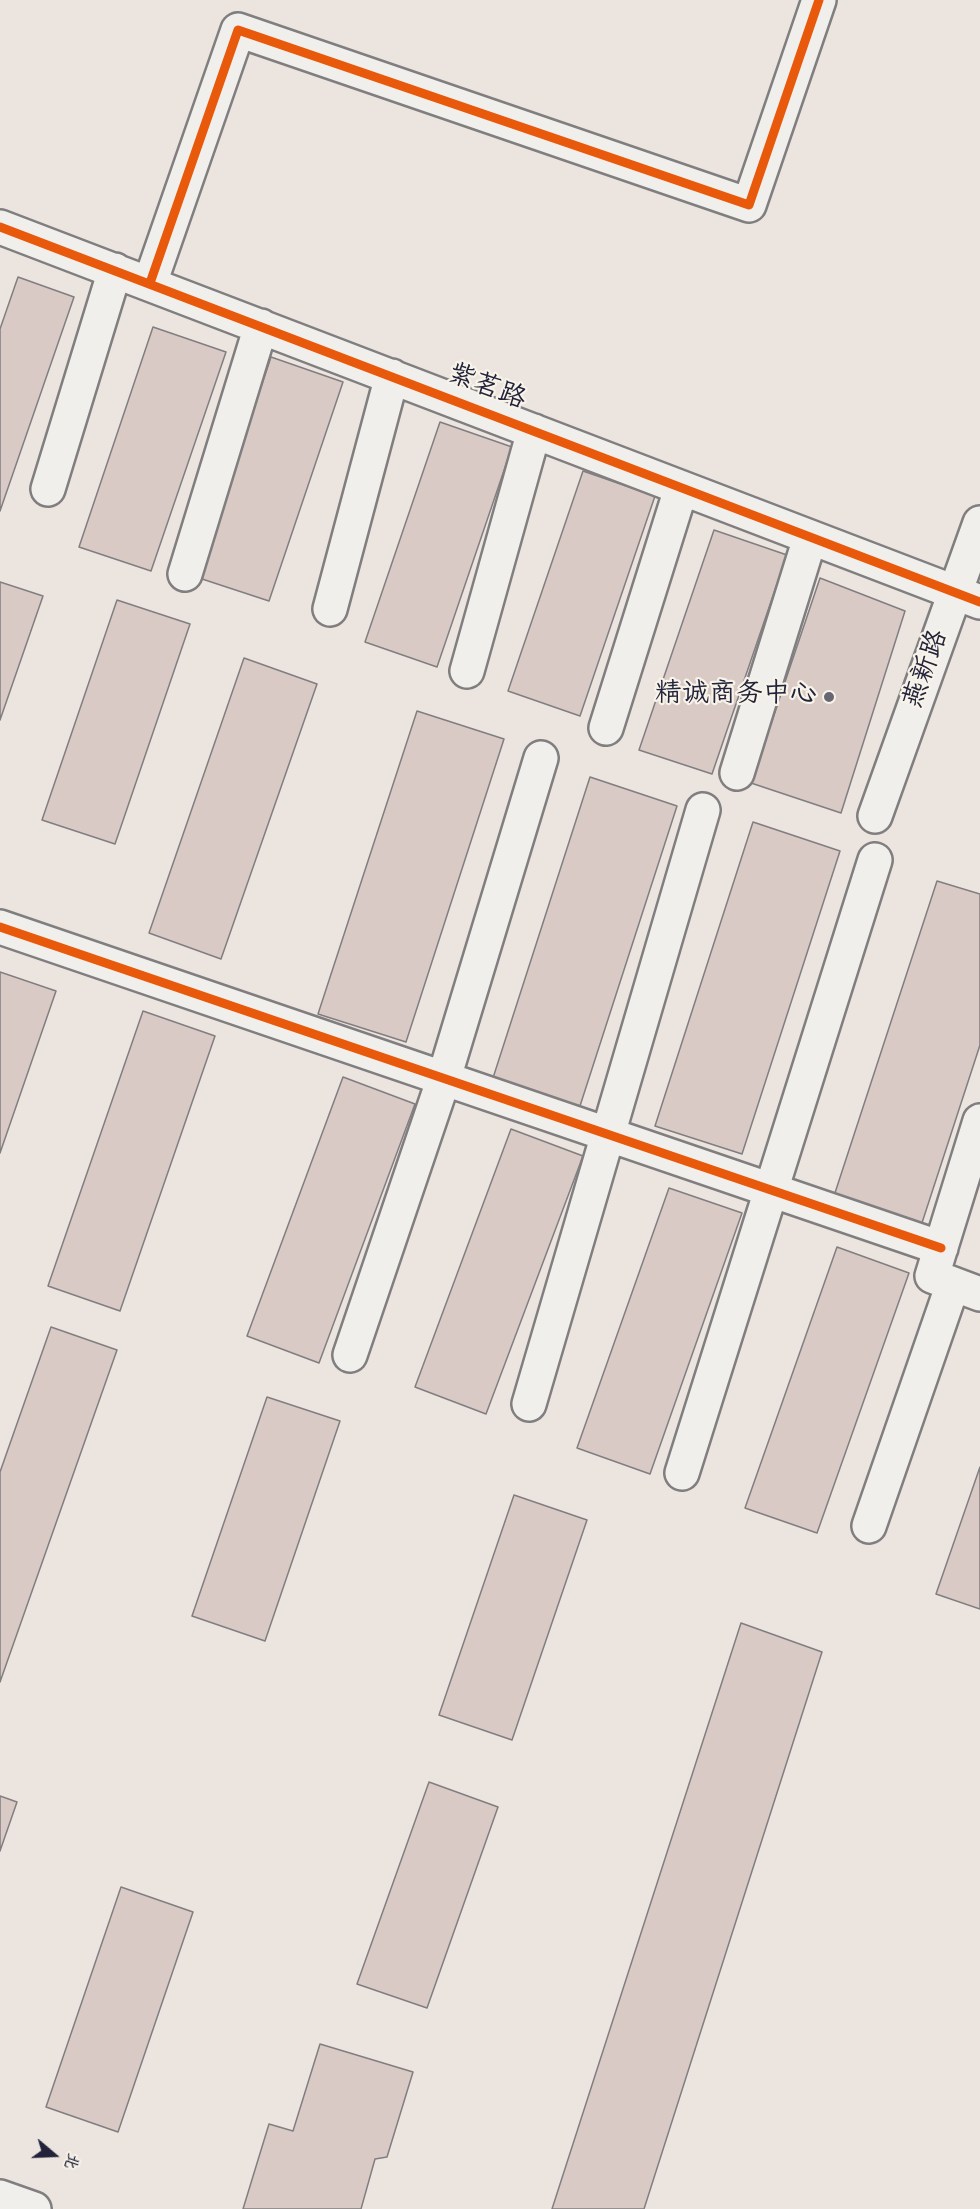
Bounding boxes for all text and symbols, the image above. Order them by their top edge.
street label: 紫茗路 [442,359,530,419]
street label: 燕新路 [899,626,957,714]
place label: 精诚商务中心 [655,681,817,713]
marker: 精诚商务中心 [822,690,836,704]
north arrow [24,2125,84,2185]
text: 北 [57,2149,85,2172]

